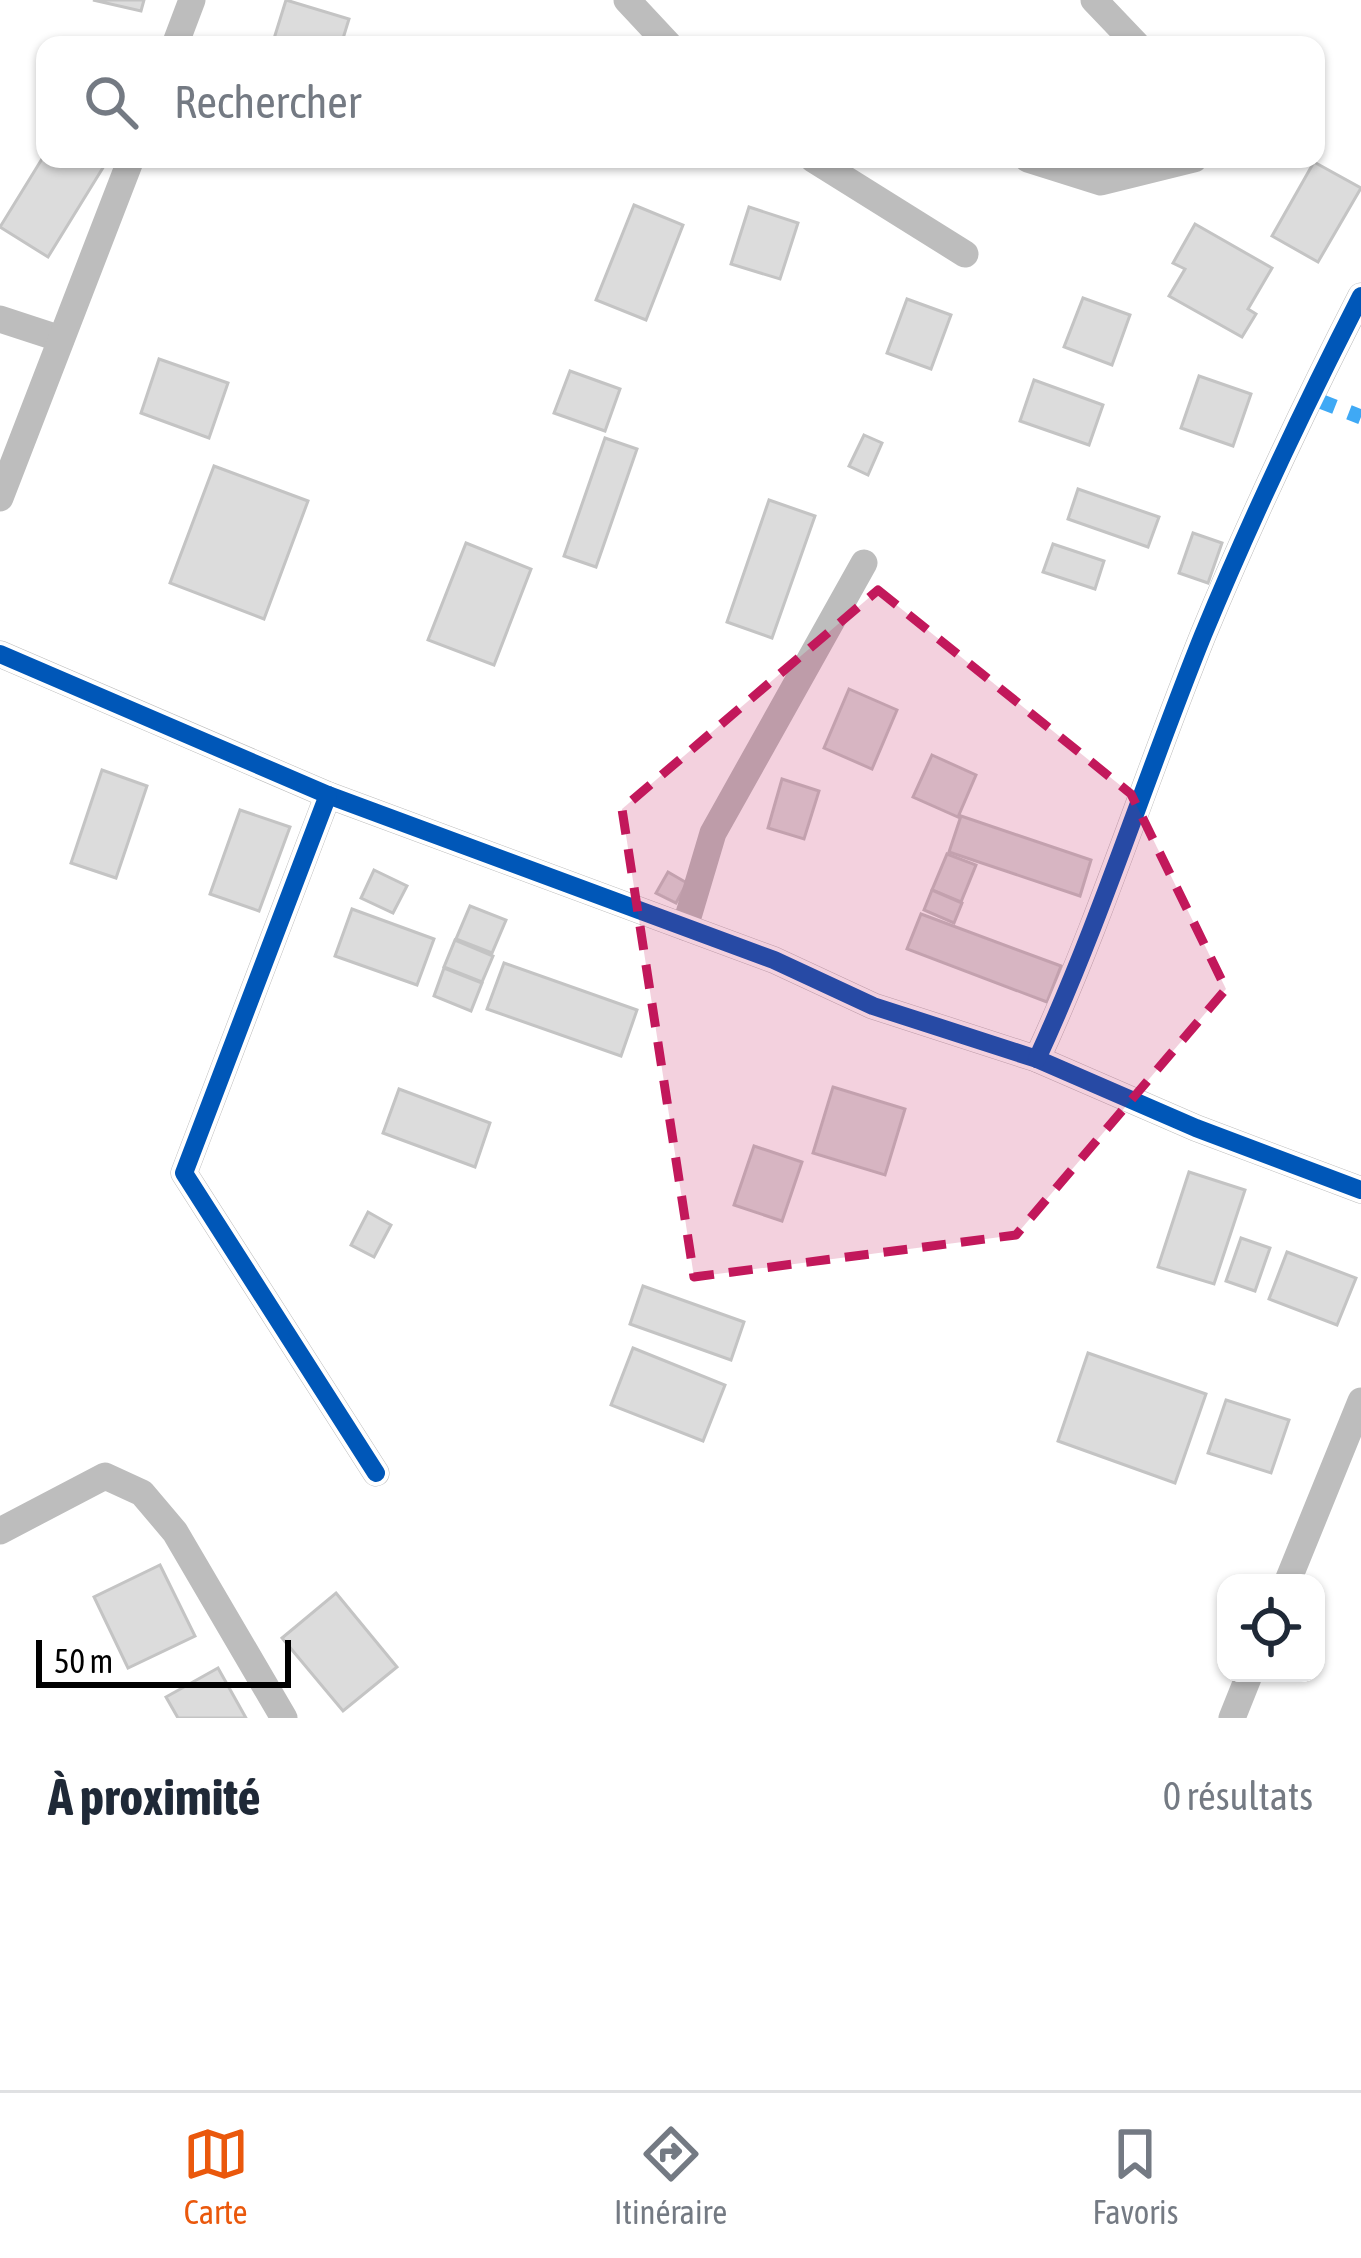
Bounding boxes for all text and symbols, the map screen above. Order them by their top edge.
search box [36,36,1325,168]
icon: search [78,69,144,135]
text: Rechercher [174,76,361,128]
map controls [1217,1574,1325,1682]
button: locate [1217,1574,1325,1682]
scale bar [36,1634,291,1687]
text: 50 m [54,1642,113,1680]
text: À proximité [48,1767,261,1826]
text: 0 résultats [1163,1774,1313,1818]
tab: Carte [183,2121,249,2231]
tab: Itinéraire [614,2121,727,2231]
tab: Favoris [1093,2121,1178,2231]

